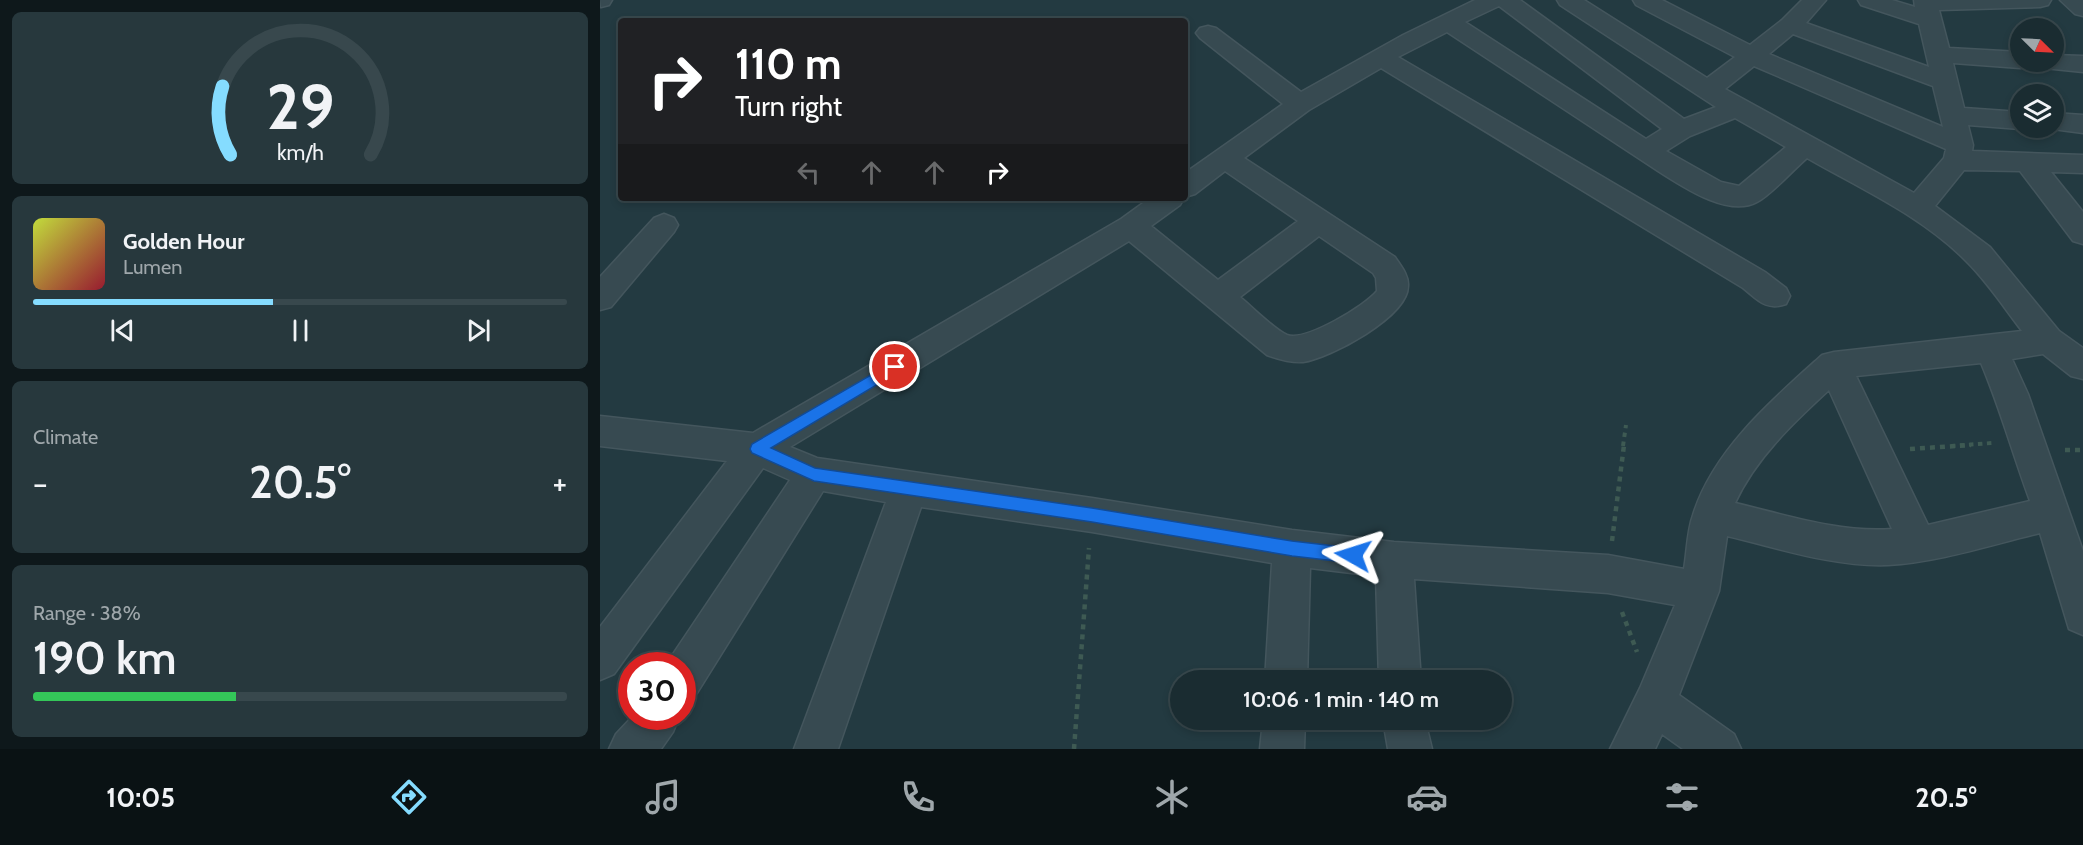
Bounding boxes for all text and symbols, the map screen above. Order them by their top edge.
north arrow [2010,18,2064,72]
map controls [2010,18,2064,138]
text: 110 m [735,38,842,90]
icon: right [636,42,714,120]
text: 29 [266,69,334,145]
button: layers [2010,84,2064,138]
text: Turn right [735,90,842,123]
text: km/h [277,140,323,166]
icon: left [792,156,825,189]
icon: ahead [855,156,888,189]
icon: ahead [918,156,951,189]
icon: right [981,156,1014,189]
text: Golden Hour [123,228,244,255]
text: Lumen [123,255,182,279]
icon: previous [106,314,139,347]
icon: pause [284,314,317,347]
icon: next [462,314,495,347]
pin [869,341,920,392]
icon: arrive [878,350,911,383]
text: Climate [33,425,98,449]
text: 20.5° [249,455,351,509]
text: − [33,463,48,503]
text: + [552,463,567,503]
position arrow [1321,523,1385,587]
text: Range · 38% [33,601,141,625]
text: 190 km [33,631,177,685]
speed limit sign: 30 [618,652,696,730]
text: 10:06 · 1 min · 140 m [1243,686,1439,713]
icon: directions [388,776,430,818]
icon: music [642,776,684,818]
icon: phone [897,776,939,818]
icon: climate [1151,776,1193,818]
icon: car [1406,776,1448,818]
icon: filters [1661,776,1703,818]
text: 10:05 [106,781,175,814]
text: 20.5° [1915,781,1977,814]

